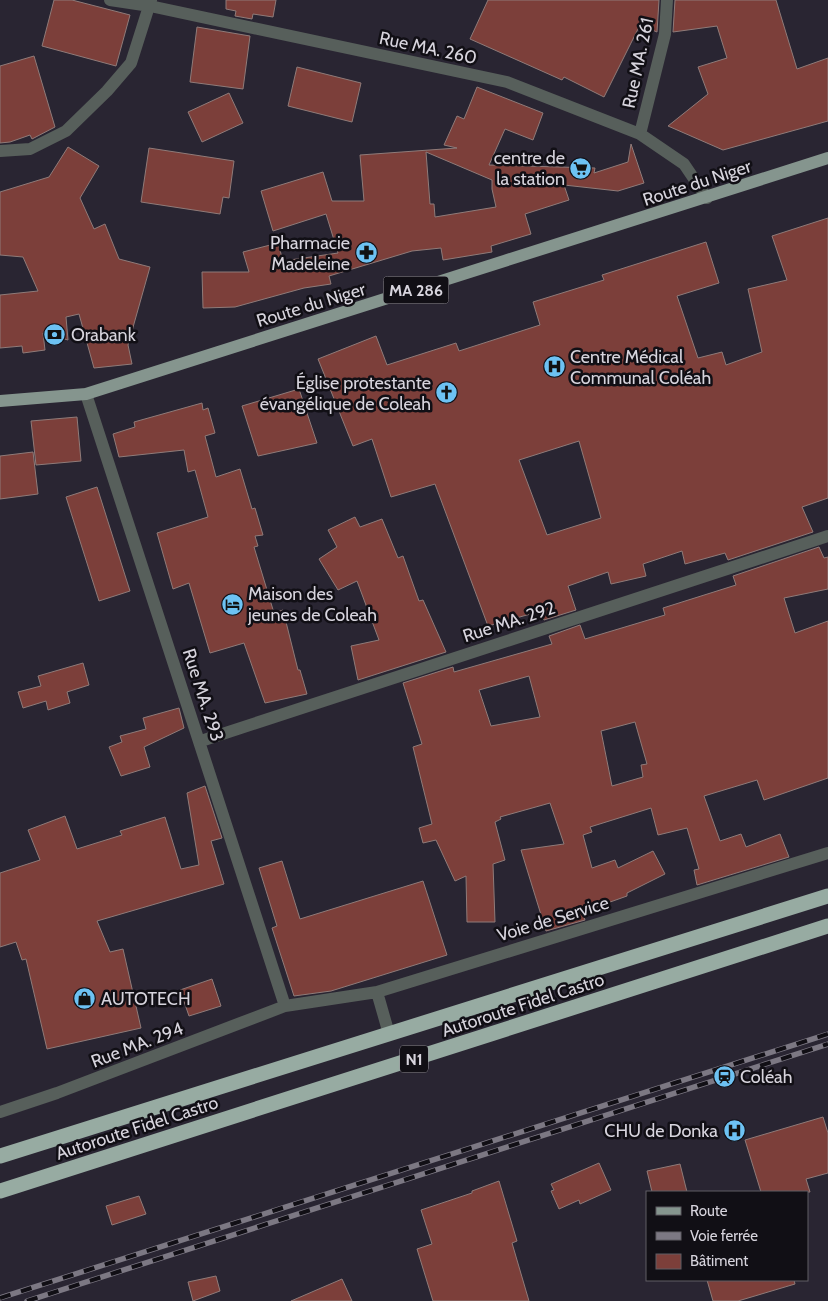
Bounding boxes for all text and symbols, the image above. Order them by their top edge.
street label: Rue MA. 261 [618,16,658,110]
street label: Rue MA. 260 [377,27,479,69]
place label: centre de la station [494,147,565,190]
street label: Route du Niger [640,155,754,211]
supermarket icon: centre de la station [569,156,593,180]
place label: Pharmacie Madeleine [270,232,350,275]
pharmacy icon: Pharmacie Madeleine [354,241,378,265]
road number: MA 286 [384,276,448,304]
street label: Route du Niger [254,278,368,332]
bank icon: Orabank [43,323,67,347]
place label: Orabank [71,324,137,346]
place label: Centre Médical Communal Coléah [570,346,711,389]
hospital icon: Centre Médical Communal Coléah [542,355,566,379]
place label: Église protestante évangélique de Coleah [260,372,431,415]
church icon: Église protestante évangélique de Coleah [435,381,459,405]
place label: Maison des jeunes de Coleah [247,583,377,626]
hotel icon: Maison des jeunes de Coleah [220,592,244,616]
street label: Rue MA. 292 [460,597,558,647]
street label: Rue MA. 293 [178,646,228,744]
street label: Voie de Service [495,892,611,946]
street label: Autoroute Fidel Castro [439,968,607,1042]
shop icon: AUTOTECH [73,987,97,1011]
place label: AUTOTECH [101,988,191,1010]
street label: Rue MA. 294 [88,1017,186,1073]
road number: N1 [400,1046,428,1072]
station icon: Coléah [712,1065,736,1089]
place label: Coléah [740,1066,793,1088]
street label: Autoroute Fidel Castro [53,1091,221,1165]
hospital icon: CHU de Donka [722,1119,746,1143]
place label: CHU de Donka [604,1120,718,1142]
legend [646,1191,808,1281]
text: Route [690,1202,728,1220]
text: Voie ferrée [690,1227,758,1245]
text: Bâtiment [690,1252,748,1270]

